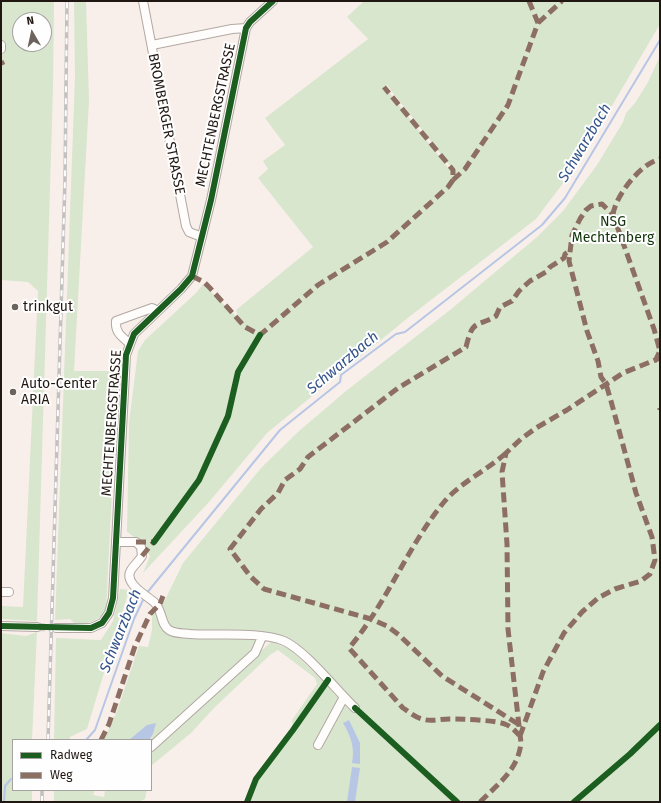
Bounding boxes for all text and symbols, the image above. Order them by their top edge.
north arrow [12,12,52,52]
text: N [26,14,35,28]
street label: MECHTENBERGSTRASSE [193,42,239,188]
street label: BROMBERGER STRASSE [144,52,188,196]
water label: Schwarzbach [555,101,615,185]
park label: NSG Mechtenberg [572,214,654,246]
place label: trinkgut [23,299,73,315]
marker: trinkgut [10,302,20,312]
water label: Schwarzbach [303,328,383,398]
street label: MECHTENBERGSTRASSE [99,349,125,497]
place label: Auto-Center ARIA [21,376,97,408]
marker: Auto-Center ARIA [8,387,18,397]
water label: Schwarzbach [96,587,146,675]
legend [12,739,152,791]
text: Radweg [50,748,92,762]
text: Weg [50,768,73,782]

